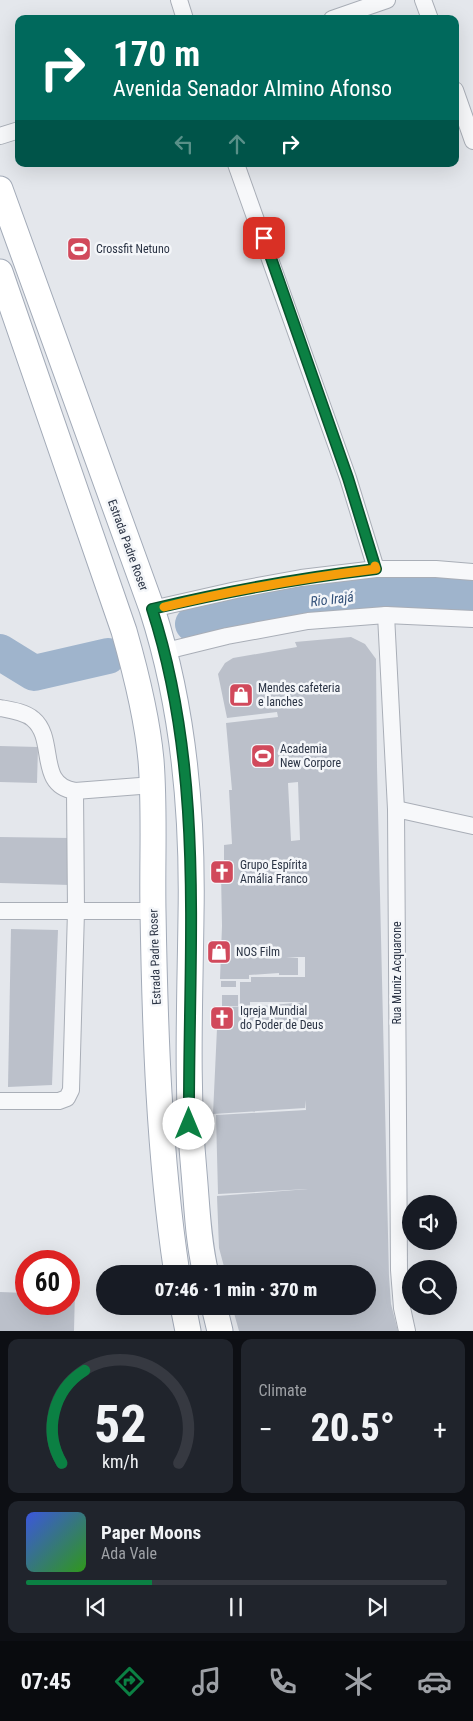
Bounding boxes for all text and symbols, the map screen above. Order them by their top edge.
text: 170 m [113,34,200,75]
icon: right [30,35,95,100]
text: Avenida Senador Almino Afonso [113,76,392,101]
icon: left [170,130,198,158]
icon: ahead [223,130,251,158]
icon: right [276,130,304,158]
pin [243,217,285,259]
icon: arrive [250,224,278,252]
sports icon: Crossfit Netuno [66,236,92,262]
place label: Crossfit Netuno [96,242,170,256]
street label: Estrada Padre Roser [105,498,151,593]
water label: Rio Irajá [309,588,355,610]
place label: Mendes cafeteria e lanches [258,681,340,709]
shop icon: Mendes cafeteria e lanches [228,682,254,708]
place label: Academia New Corpore [280,742,342,770]
sports icon: Academia New Corpore [250,743,276,769]
place label: Grupo Espírita Amália Franco [240,858,308,886]
church icon: Grupo Espírita Amália Franco [209,859,235,885]
street label: Estrada Padre Roser [146,908,164,1005]
street label: Rua Muniz Acquarone [390,921,404,1025]
shop icon: NOS Film [206,939,232,965]
place label: NOS Film [236,945,280,959]
place label: Igreja Mundial do Poder de Deus [240,1004,323,1032]
church icon: Igreja Mundial do Poder de Deus [209,1005,235,1031]
position arrow [162,1097,214,1149]
map controls [402,1195,457,1315]
button: sound [402,1195,457,1250]
speed limit sign: 60 [15,1250,80,1315]
button: search [402,1260,457,1315]
text: 07:46 · 1 min · 370 m [155,1278,317,1301]
text: Climate [259,1381,307,1400]
text: 52 [94,1394,147,1455]
text: 20.5° [311,1406,395,1450]
text: − [259,1413,273,1446]
text: + [433,1413,447,1446]
text: km/h [102,1451,139,1472]
text: Paper Moons [101,1521,201,1544]
text: Ada Vale [101,1544,157,1563]
icon: previous [82,1593,110,1621]
icon: pause [222,1593,250,1621]
icon: next [363,1593,391,1621]
icon: directions [112,1664,147,1699]
icon: music [189,1664,224,1699]
icon: phone [265,1664,300,1699]
icon: climate [341,1664,376,1699]
icon: car [417,1664,452,1699]
text: 07:45 [21,1669,71,1694]

